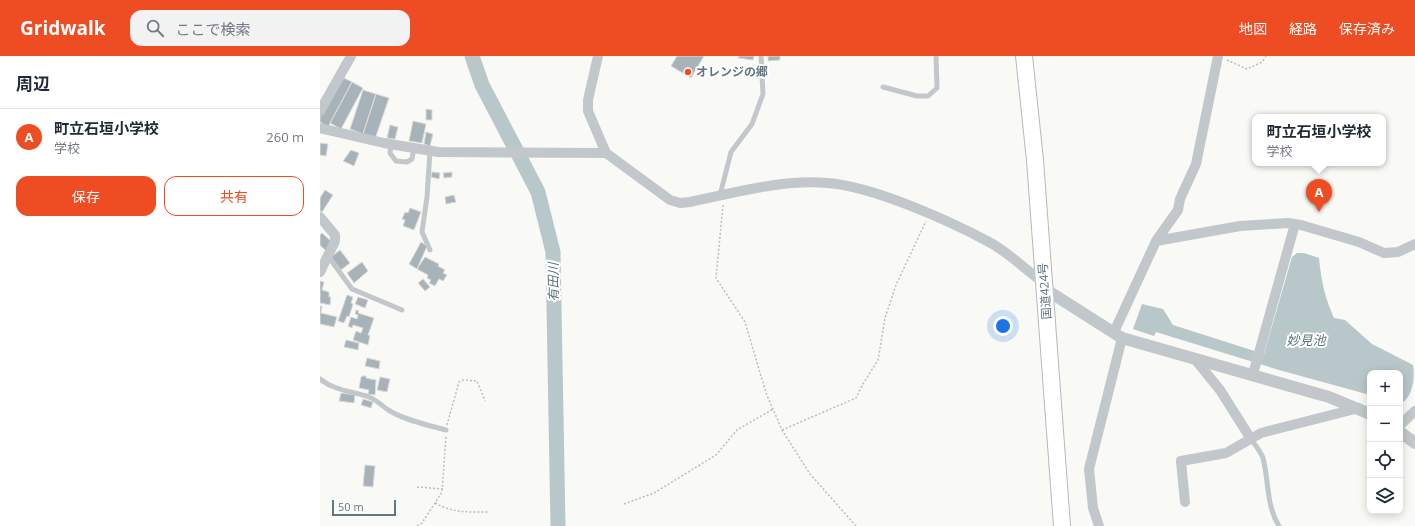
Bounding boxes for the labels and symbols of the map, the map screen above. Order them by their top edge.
place label: オレンジの郷 [696,63,768,80]
marker: オレンジの郷 [683,67,693,77]
pin: A [1306,179,1332,212]
water label: 有田川 [544,260,562,302]
street label: 国道424号 [1034,262,1055,320]
your location [993,316,1013,336]
water label: 妙見池 [1286,331,1327,349]
scale bar [332,498,396,517]

